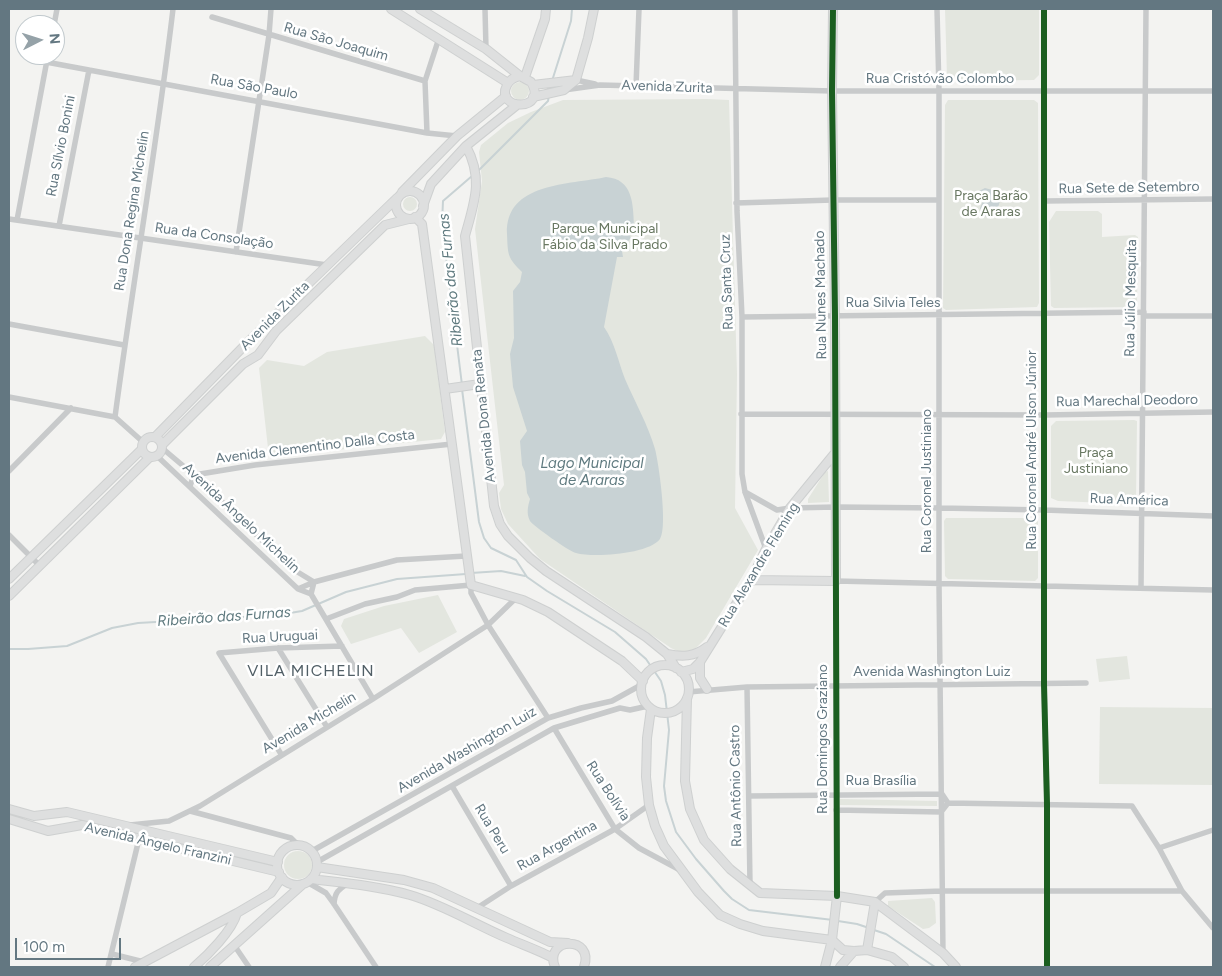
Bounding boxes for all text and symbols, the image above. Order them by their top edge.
north arrow [15,15,65,65]
street label: Rua São Joaquim [282,19,390,65]
text: N [46,33,63,45]
street label: Rua São Paulo [209,71,299,103]
street label: Rua Cristóvão Colombo [866,71,1014,87]
street label: Avenida Zurita [621,77,713,97]
street label: Rua Sílvio Bonini [43,94,79,198]
street label: Rua Dona Regina Michelin [111,130,153,292]
street label: Rua Sete de Setembro [1058,178,1200,198]
park label: Praça Barão de Araras [954,188,1028,220]
water label: Ribeirão das Furnas [435,213,467,347]
street label: Rua da Consolação [154,219,274,253]
park label: Parque Municipal Fábio da Silva Prado [542,221,668,253]
street label: Rua Nunes Machado [811,230,831,360]
street label: Rua Santa Cruz [717,234,737,330]
street label: Rua Júlio Mesquita [1122,239,1140,357]
street label: Avenida Zurita [237,278,313,354]
street label: Rua Silvia Teles [846,295,940,311]
street label: Avenida Dona Renata [469,349,499,483]
street label: Rua Coronel André Ulson Júnior [1024,350,1040,550]
street label: Rua Marechal Deodoro [1056,391,1198,411]
street label: Rua Coronel Justiniano [919,409,935,553]
street label: Avenida Clementino Dalla Costa [214,426,416,468]
park label: Praça Justiniano [1064,445,1128,478]
water label: Lago Municipal de Araras [540,455,644,490]
street label: Avenida Ângelo Michelin [179,459,303,577]
street label: Rua América [1089,490,1169,510]
street label: Rua Alexandre Fleming [715,500,803,630]
water label: Ribeirão das Furnas [157,603,291,631]
street label: Rua Uruguai [242,627,318,647]
district label: VILA MICHELIN [246,661,376,681]
street label: Rua Domingos Graziano [815,664,831,814]
street label: Avenida Washington Luiz [853,664,1011,680]
street label: Avenida Michelin [259,688,359,758]
street label: Avenida Washington Luiz [395,703,539,797]
street label: Rua Antônio Castro [727,725,745,847]
street label: Rua Bolívia [582,758,634,824]
street label: Rua Brasília [846,773,916,789]
street label: Rua Peru [471,801,513,857]
street label: Rua Argentina [514,817,600,875]
street label: Avenida Ângelo Franzini [83,819,233,869]
scale bar [18,928,124,960]
text: 100 m [23,938,65,956]

